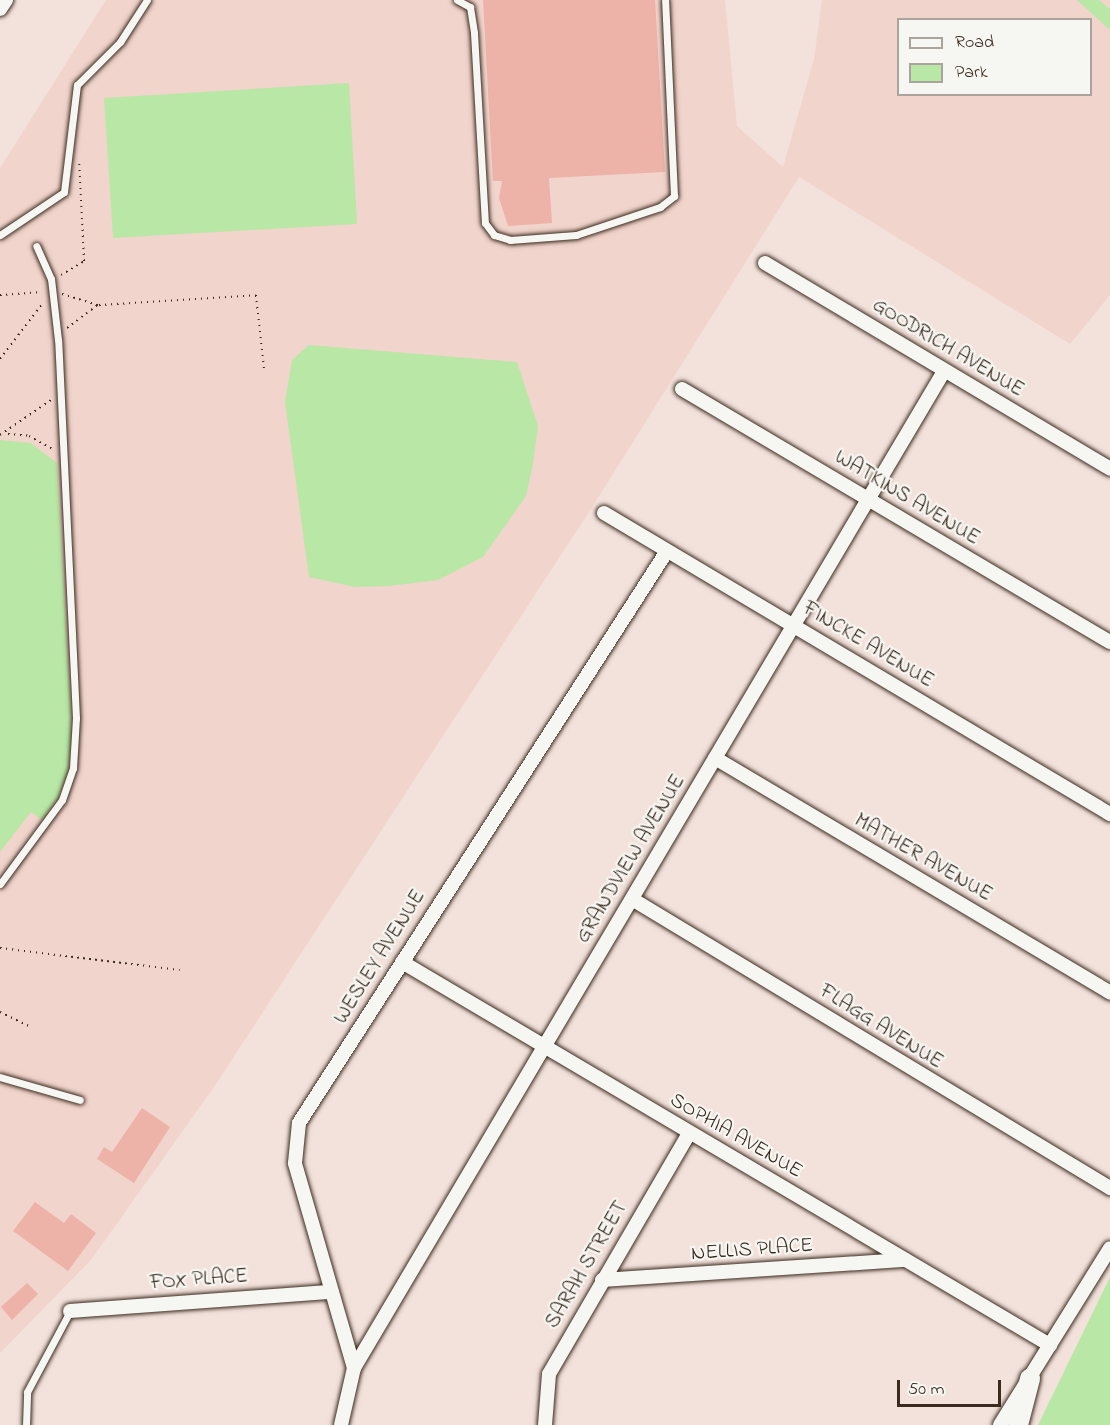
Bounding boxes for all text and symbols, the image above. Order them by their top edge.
legend [897,18,1092,96]
text: Road [955,30,994,56]
text: Park [955,60,988,86]
street label: GOODRICH AVENUE [868,293,1028,403]
street label: WATKINS AVENUE [830,445,984,551]
street label: FINCKE AVENUE [798,596,938,694]
street label: GRANDVIEW AVENUE [571,770,691,948]
street label: MATHER AVENUE [849,808,997,908]
street label: WESLEY AVENUE [329,885,431,1029]
street label: FLAGG AVENUE [815,979,947,1075]
street label: SOPHIA AVENUE [665,1088,807,1184]
street label: SARAH STREET [540,1197,634,1333]
street label: NELLIS PLACE [690,1233,814,1267]
street label: FOX PLACE [149,1264,249,1296]
scale bar [900,1368,1004,1406]
text: 50 m [908,1377,945,1403]

